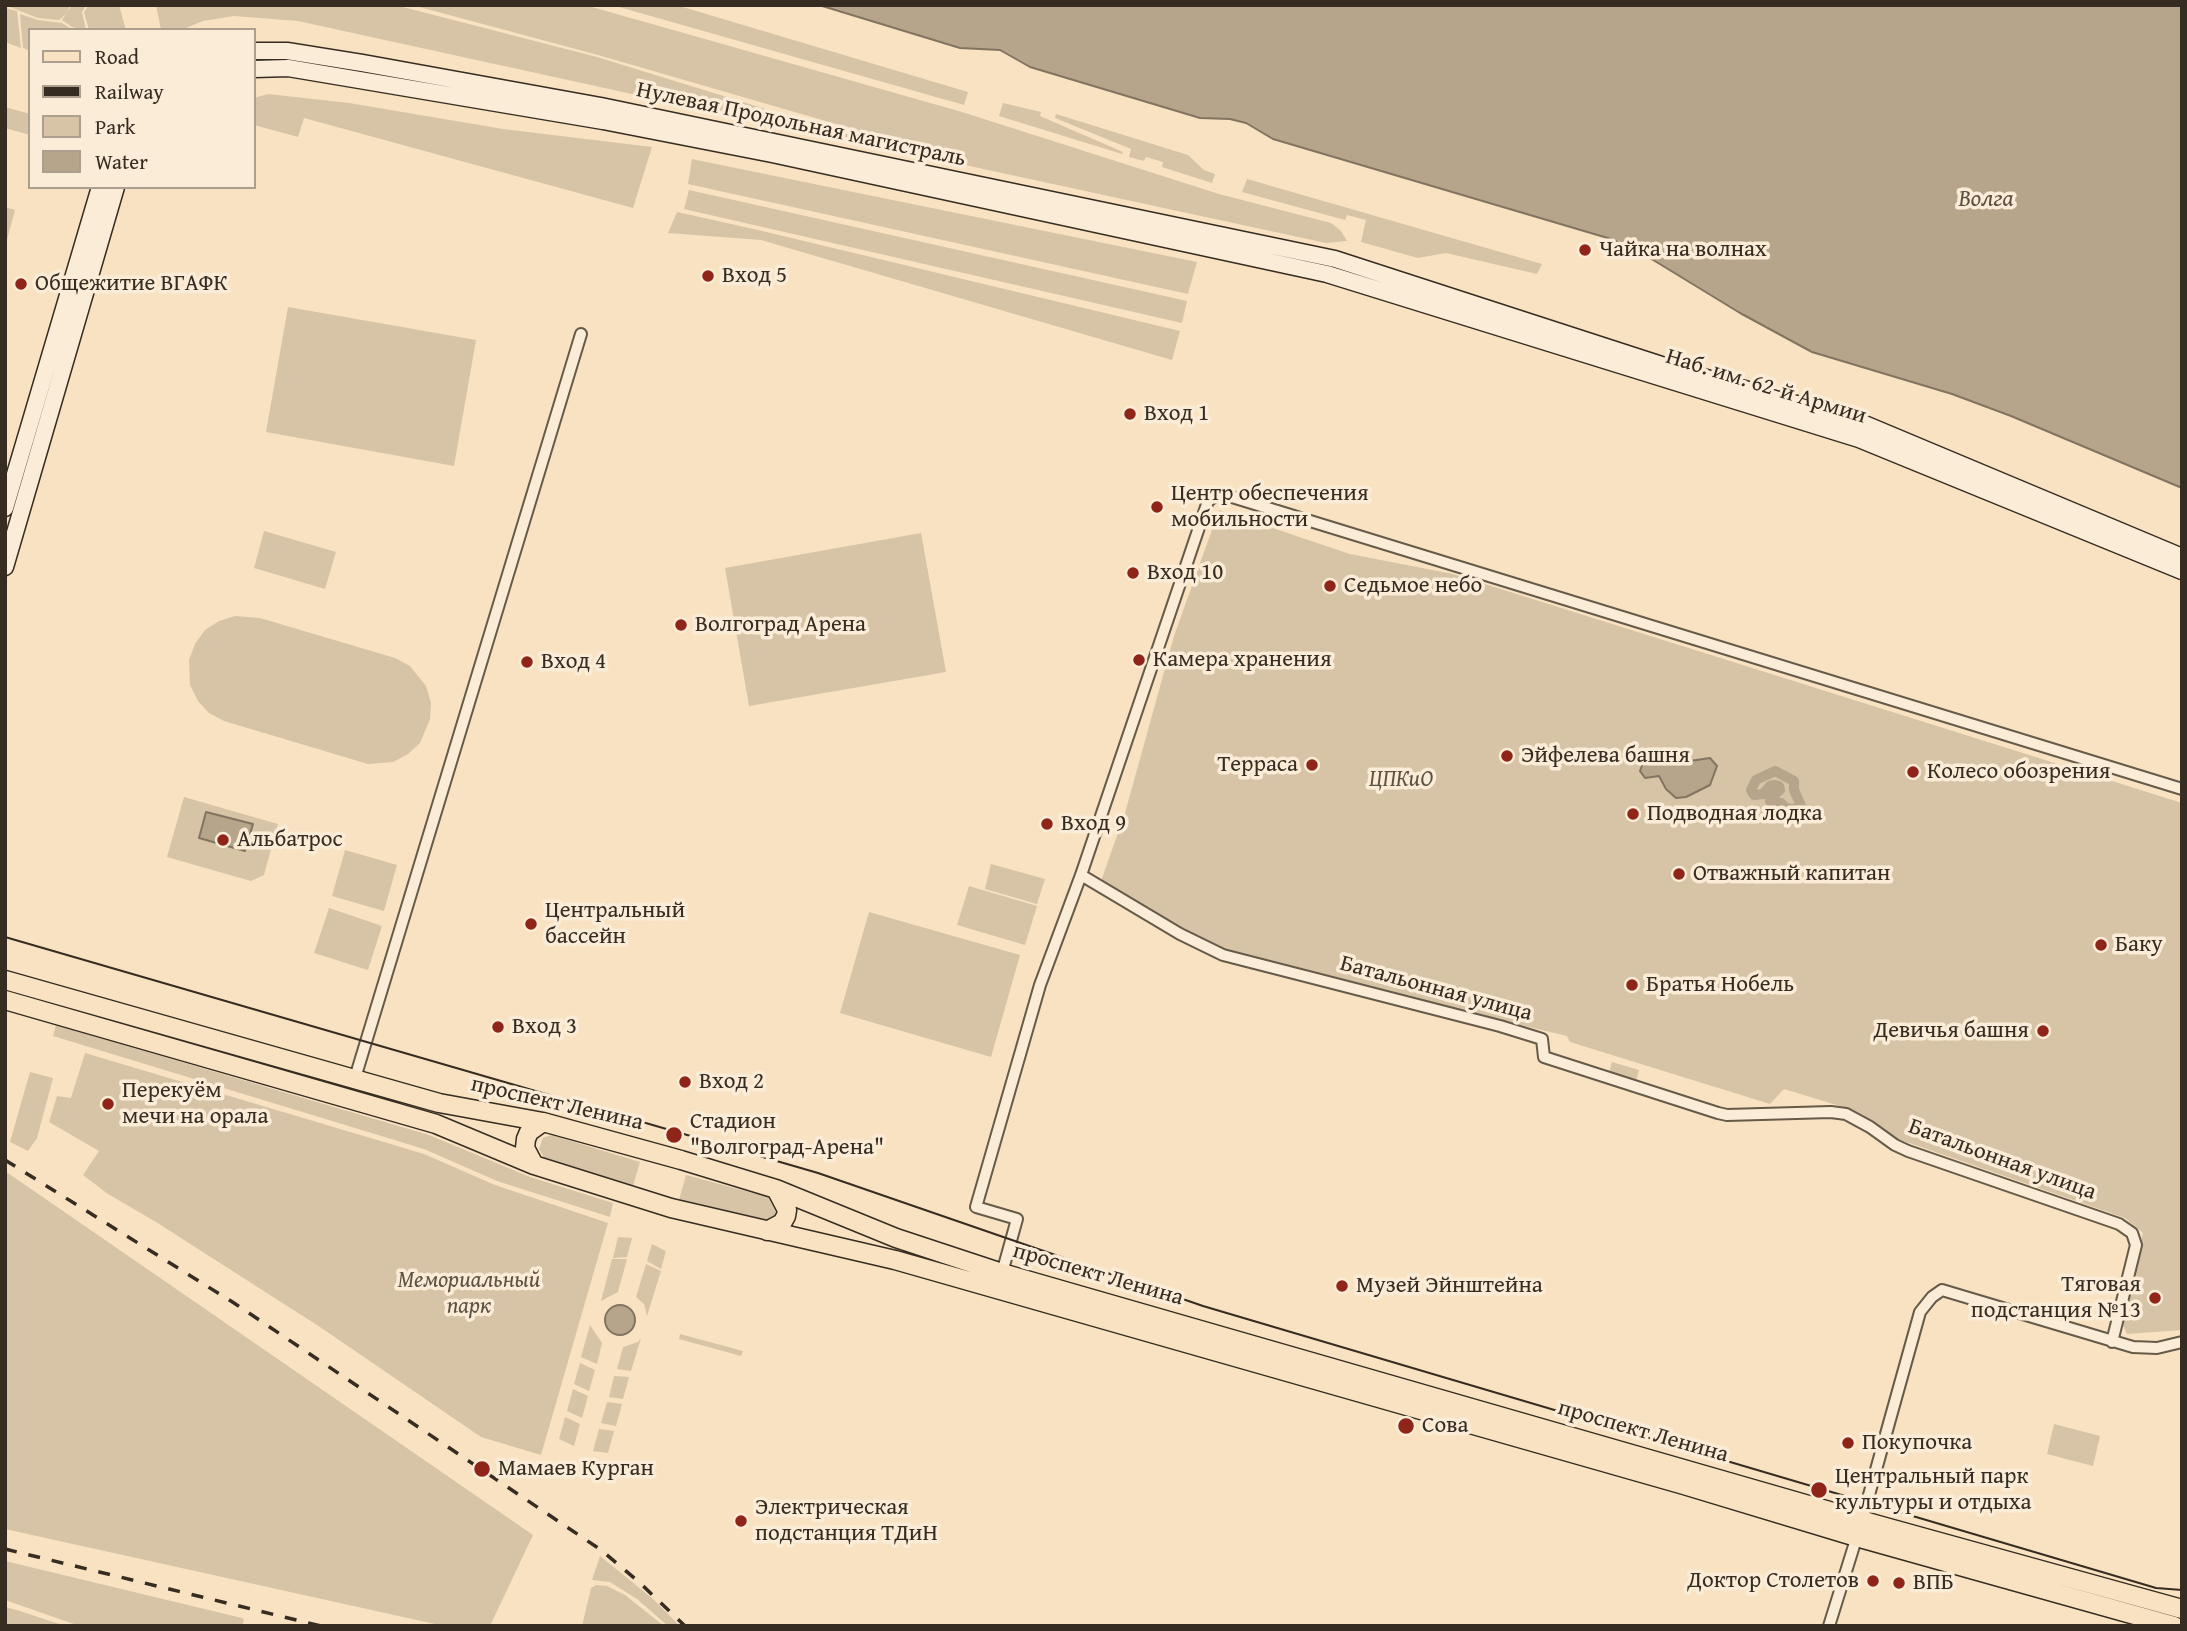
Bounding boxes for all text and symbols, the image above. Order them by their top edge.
legend [28,28,256,189]
text: Road [95,41,139,72]
text: Railway [95,76,164,107]
street label: Нулевая Продольная магистраль [634,77,968,173]
text: Park [95,111,136,142]
text: Water [95,146,148,177]
water label: Волга [1959,186,2013,214]
place label: Чайка на волнах [1599,236,1767,264]
marker: Чайка на волнах [1577,242,1593,258]
place label: Вход 5 [722,262,787,290]
marker: Вход 5 [700,268,716,284]
place label: Общежитие ВГАФК [35,270,228,298]
marker: Общежитие ВГАФК [13,276,29,292]
street label: Наб. им. 62-й Армии [1662,343,1870,431]
place label: Вход 1 [1144,400,1209,428]
marker: Вход 1 [1122,406,1138,422]
place label: Центр обеспечения мобильности [1171,480,1369,534]
marker: Центр обеспечения мобильности [1149,499,1165,515]
place label: Вход 10 [1147,559,1223,587]
marker: Вход 10 [1125,565,1141,581]
place label: Седьмое небо [1344,572,1482,600]
marker: Седьмое небо [1322,578,1338,594]
place label: Волгоград Арена [695,611,866,639]
marker: Волгоград Арена [673,617,689,633]
place label: Камера хранения [1153,646,1332,674]
place label: Вход 4 [541,648,606,676]
marker: Камера хранения [1131,652,1147,668]
marker: Вход 4 [519,654,535,670]
place label: Эйфелева башня [1521,742,1690,770]
marker: Эйфелева башня [1499,748,1515,764]
place label: Терраса [1217,751,1298,779]
marker: Терраса [1304,757,1320,773]
place label: Колесо обозрения [1927,758,2110,786]
marker: Колесо обозрения [1905,764,1921,780]
park label: ЦПКиО [1369,766,1433,794]
place label: Подводная лодка [1647,800,1822,828]
marker: Подводная лодка [1625,806,1641,822]
place label: Вход 9 [1061,810,1126,838]
marker: Вход 9 [1039,816,1055,832]
place label: Альбатрос [237,826,343,854]
marker: Альбатрос [215,832,231,848]
place label: Отважный капитан [1693,860,1890,888]
marker: Отважный капитан [1671,866,1687,882]
place label: Центральный бассейн [545,897,685,951]
marker: Центральный бассейн [523,916,539,932]
place label: Баку [2115,931,2163,959]
marker: Баку [2093,937,2109,953]
street label: Батальонная улица [1337,950,1535,1028]
place label: Братья Нобель [1646,971,1794,999]
marker: Братья Нобель [1624,977,1640,993]
place label: Вход 3 [512,1013,577,1041]
place label: Девичья башня [1874,1017,2029,1045]
marker: Вход 3 [490,1019,506,1035]
marker: Девичья башня [2035,1023,2051,1039]
place label: Вход 2 [699,1068,764,1096]
street label: проспект Ленина [468,1071,646,1137]
marker: Вход 2 [677,1074,693,1090]
place label: Перекуём мечи на орала [122,1077,268,1131]
marker: Перекуём мечи на орала [100,1096,116,1112]
place label: Стадион "Волгоград-Арена" [690,1108,884,1162]
street label: Батальонная улица [1904,1113,2100,1207]
marker: Стадион "Волгоград-Арена" [664,1125,684,1145]
street label: проспект Ленина [1010,1237,1186,1313]
park label: Мемориальный парк [398,1267,540,1321]
place label: Тяговая подстанция №13 [1971,1271,2141,1325]
place label: Музей Эйнштейна [1356,1272,1543,1300]
marker: Музей Эйнштейна [1334,1278,1350,1294]
marker: Тяговая подстанция №13 [2147,1290,2163,1306]
street label: проспект Ленина [1555,1394,1731,1470]
place label: Сова [1422,1412,1468,1440]
marker: Сова [1396,1416,1416,1436]
place label: Покупочка [1862,1429,1972,1457]
marker: Покупочка [1840,1435,1856,1451]
place label: Мамаев Курган [498,1455,654,1483]
marker: Мамаев Курган [472,1459,492,1479]
place label: Центральный парк культуры и отдыха [1835,1463,2032,1517]
marker: Центральный парк культуры и отдыха [1809,1480,1829,1500]
place label: Электрическая подстанция ТДиН [755,1494,938,1548]
marker: Электрическая подстанция ТДиН [733,1513,749,1529]
place label: Доктор Столетов [1687,1567,1859,1595]
place label: ВПБ [1913,1569,1954,1597]
marker: Доктор Столетов [1865,1573,1881,1589]
marker: ВПБ [1891,1575,1907,1591]

